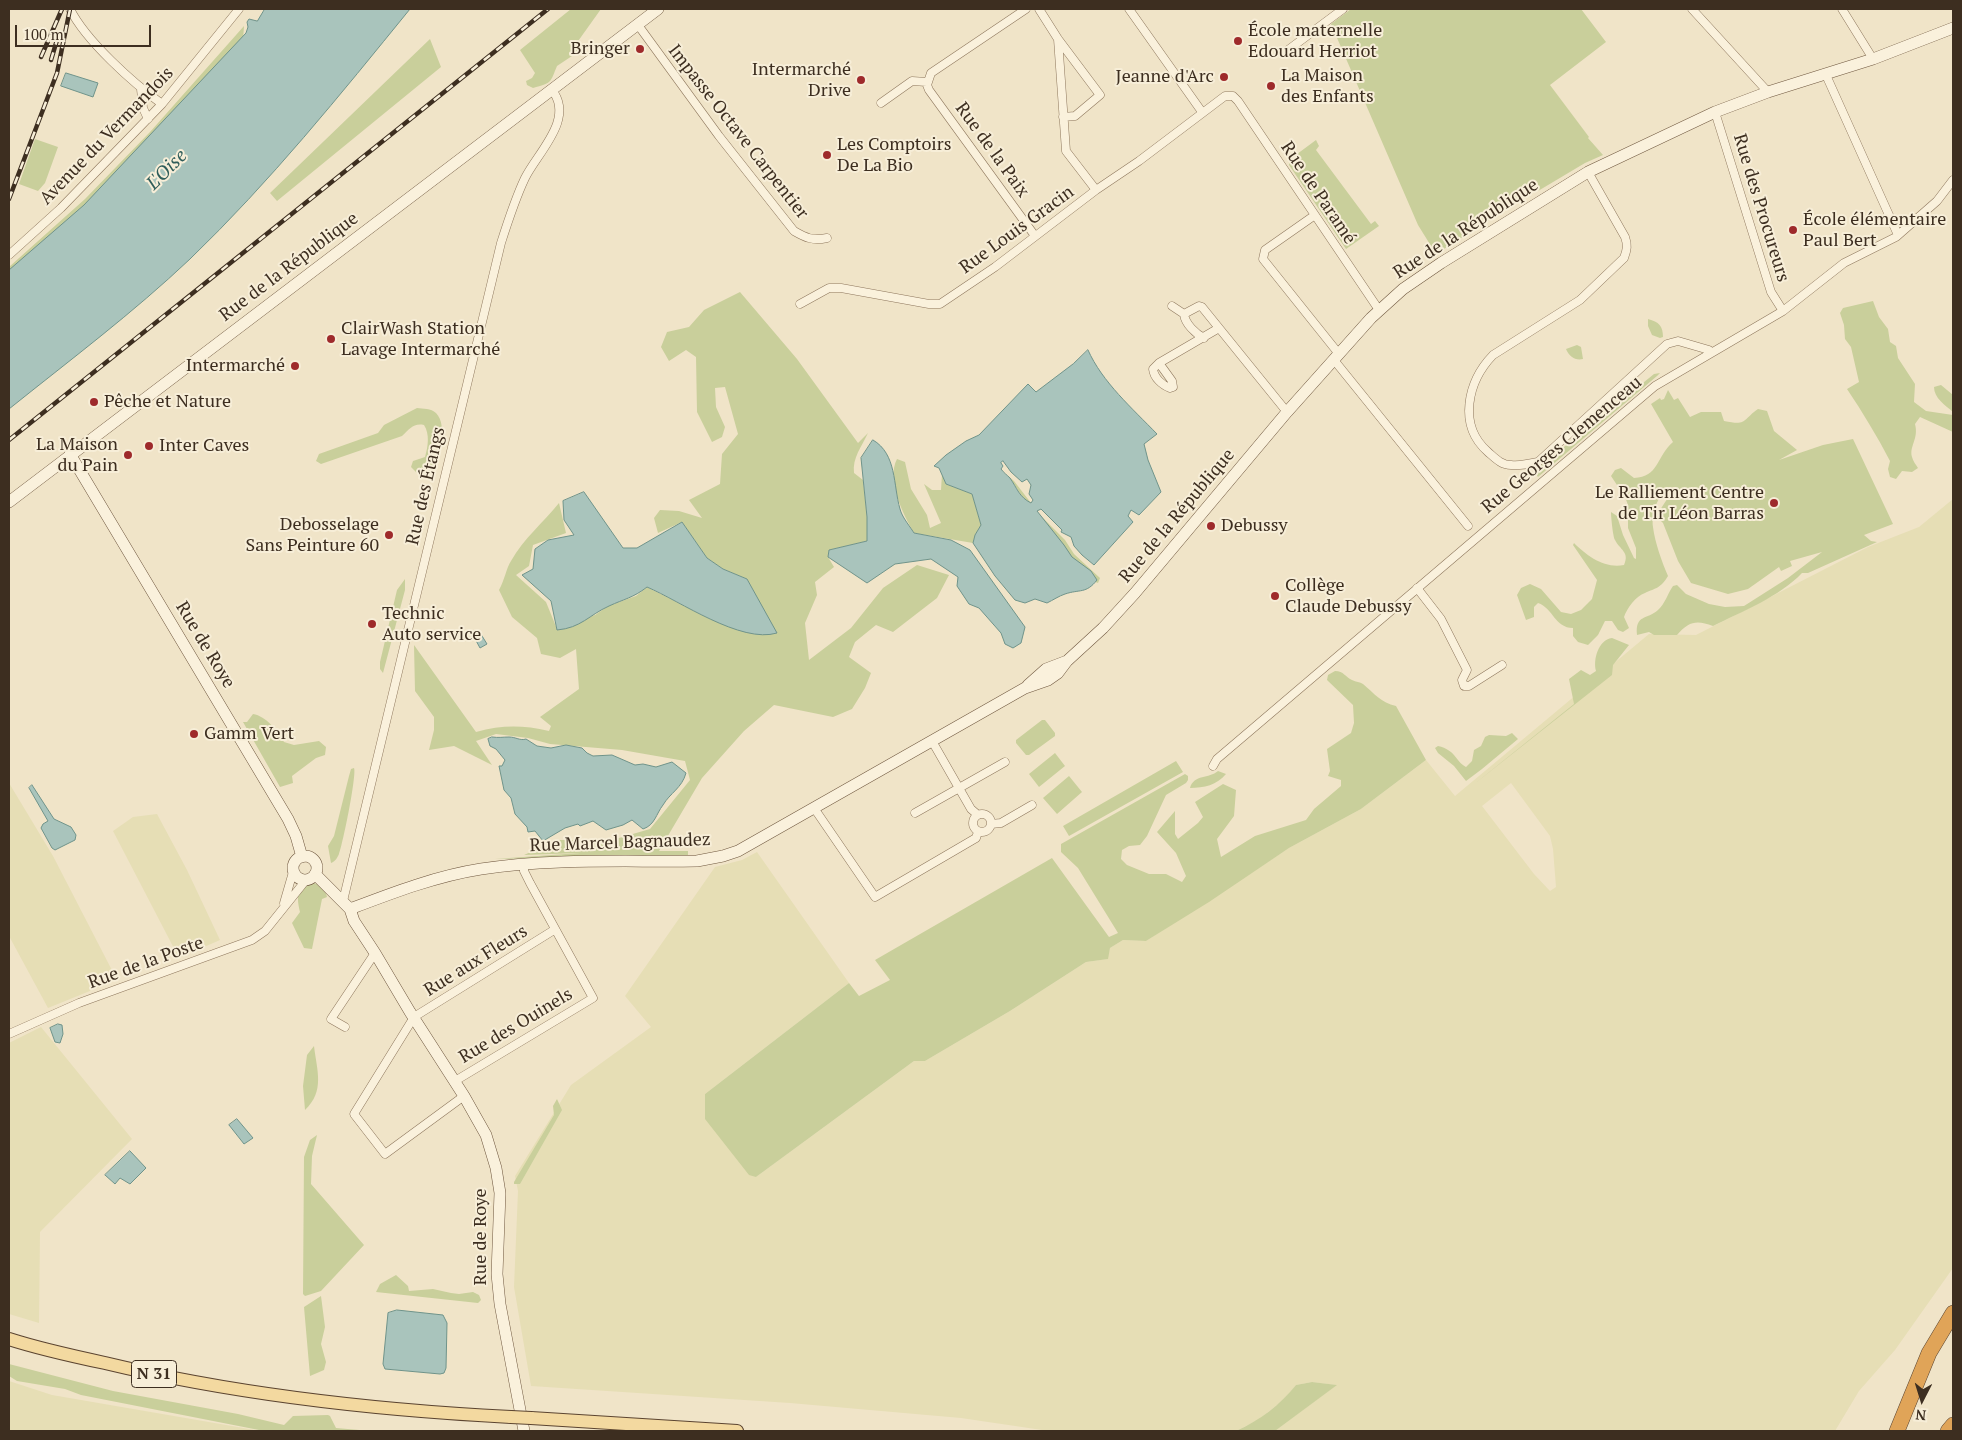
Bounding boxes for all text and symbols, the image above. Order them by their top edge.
scale bar [18,15,154,47]
place label: École maternelle Edouard Herriot [1248,20,1382,62]
text: 100 m [23,24,64,44]
marker: École maternelle Edouard Herriot [1232,35,1244,47]
place label: Bringer [570,38,630,60]
street label: Impasse Octave Carpentier [663,40,813,224]
marker: Bringer [634,43,646,55]
place label: Intermarché Drive [752,59,851,102]
street label: Avenue du Vermandois [36,63,178,209]
place label: La Maison des Enfants [1281,65,1374,108]
place label: Jeanne d'Arc [1116,66,1214,88]
marker: Jeanne d'Arc [1218,71,1230,83]
marker: Intermarché Drive [855,74,867,86]
marker: La Maison des Enfants [1265,80,1277,92]
street label: Rue de la Paix [950,98,1034,202]
street label: Rue des Procureurs [1728,131,1794,285]
place label: Les Comptoirs De La Bio [837,134,951,176]
street label: Rue de Paramé [1276,138,1360,248]
water label: L'Oise [142,145,192,195]
marker: Les Comptoirs De La Bio [821,149,833,161]
street label: Rue de la République [1390,174,1542,284]
street label: Rue Louis Gracin [956,181,1078,279]
street label: Rue de la République [215,208,363,326]
place label: École élémentaire Paul Bert [1803,209,1946,252]
marker: École élémentaire Paul Bert [1787,224,1799,236]
place label: ClairWash Station Lavage Intermarché [341,318,500,360]
marker: ClairWash Station Lavage Intermarché [325,333,337,345]
place label: Intermarché [186,355,285,377]
marker: Intermarché [289,360,301,372]
street label: Rue Georges Clemenceau [1478,372,1646,518]
place label: Pêche et Nature [104,391,231,413]
marker: Pêche et Nature [88,396,100,408]
street label: Rue des Étangs [402,425,450,547]
place label: La Maison du Pain [36,434,118,476]
place label: Inter Caves [159,435,249,457]
marker: Inter Caves [143,440,155,452]
street label: Rue de la République [1115,445,1239,587]
marker: La Maison du Pain [122,449,134,461]
place label: Le Ralliement Centre de Tir Léon Barras [1595,482,1764,524]
marker: Le Ralliement Centre de Tir Léon Barras [1768,497,1780,509]
place label: Debosselage Sans Peinture 60 [246,514,379,556]
place label: Debussy [1221,515,1288,537]
marker: Debussy [1205,520,1217,532]
marker: Debosselage Sans Peinture 60 [383,529,395,541]
place label: Collège Claude Debussy [1285,575,1411,618]
marker: Collège Claude Debussy [1269,590,1281,602]
street label: Rue de Roye [171,598,239,692]
place label: Technic Auto service [382,603,481,646]
marker: Technic Auto service [366,618,378,630]
place label: Gamm Vert [204,723,294,745]
marker: Gamm Vert [188,728,200,740]
street label: Rue Marcel Bagnaudez [529,829,711,857]
street label: Rue aux Fleurs [420,921,532,1001]
street label: Rue de la Poste [85,932,207,994]
street label: Rue des Ouinels [455,984,577,1068]
street label: Rue de Roye [470,1188,492,1286]
road number: N 31 [132,1360,176,1388]
north arrow [1897,1375,1947,1425]
text: N [1915,1406,1927,1425]

